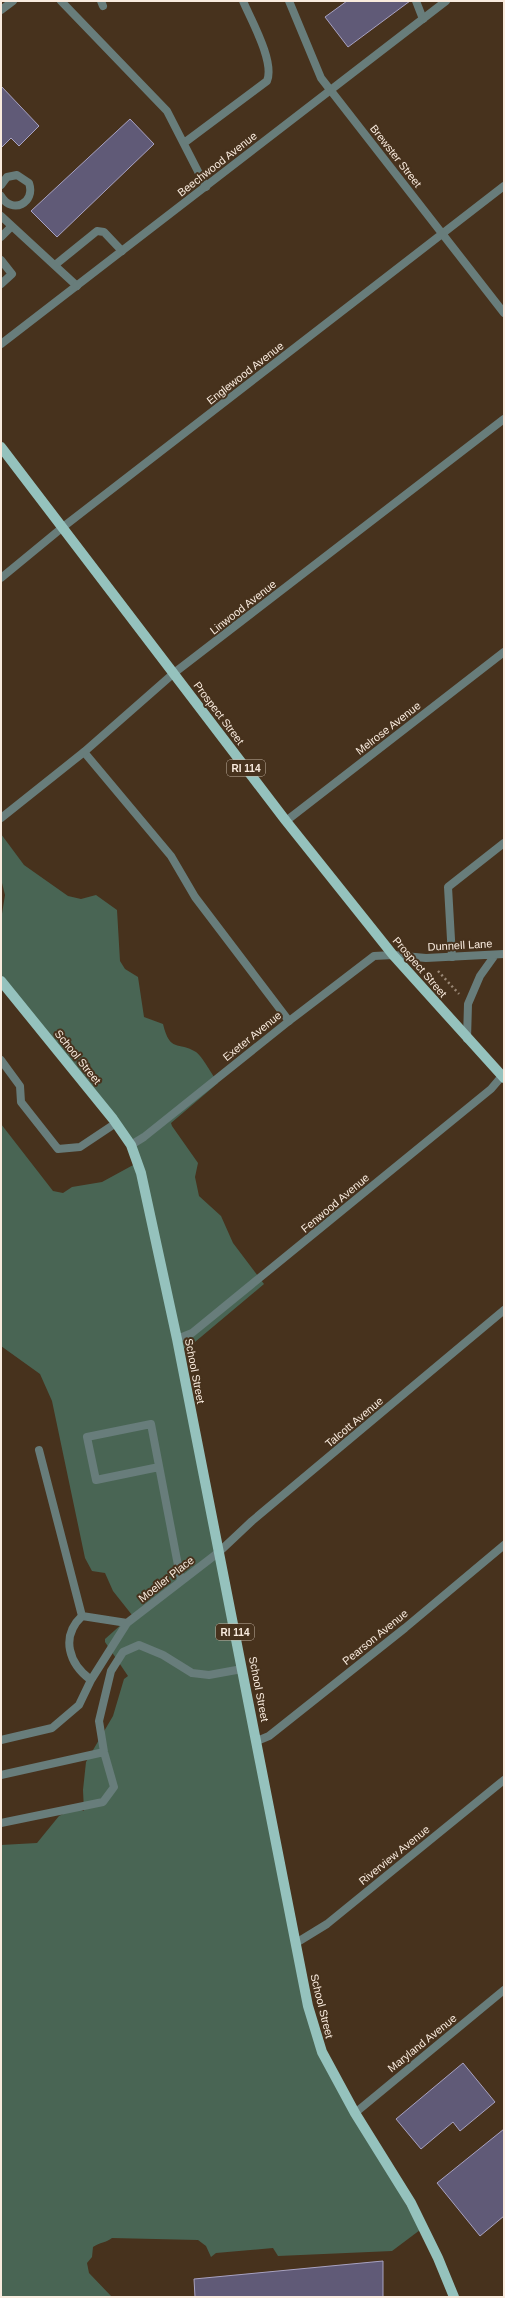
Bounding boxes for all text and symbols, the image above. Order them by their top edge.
street label: Brewster Street [368,122,424,190]
street label: Beechwood Avenue [175,129,259,199]
street label: Englewood Avenue [204,339,286,407]
street label: Linwood Avenue [208,577,278,637]
street label: Prospect Street [191,679,247,747]
street label: Melrose Avenue [353,699,423,757]
road number: RI 114 [227,760,265,776]
street label: Prospect Street [391,934,449,1000]
street label: Dunnell Lane [427,937,493,953]
street label: Exeter Avenue [220,1009,284,1063]
street label: School Street [53,1028,103,1086]
street label: Fenwood Avenue [299,1171,371,1235]
street label: School Street [183,1337,207,1405]
street label: Talcott Avenue [323,1394,385,1450]
street label: Moeller Place [136,1554,196,1604]
street label: Pearson Avenue [340,1607,410,1667]
road number: RI 114 [216,1624,254,1640]
street label: School Street [247,1655,271,1723]
street label: Riverview Avenue [356,1823,432,1887]
street label: School Street [308,1973,336,2039]
street label: Maryland Avenue [385,2012,459,2074]

